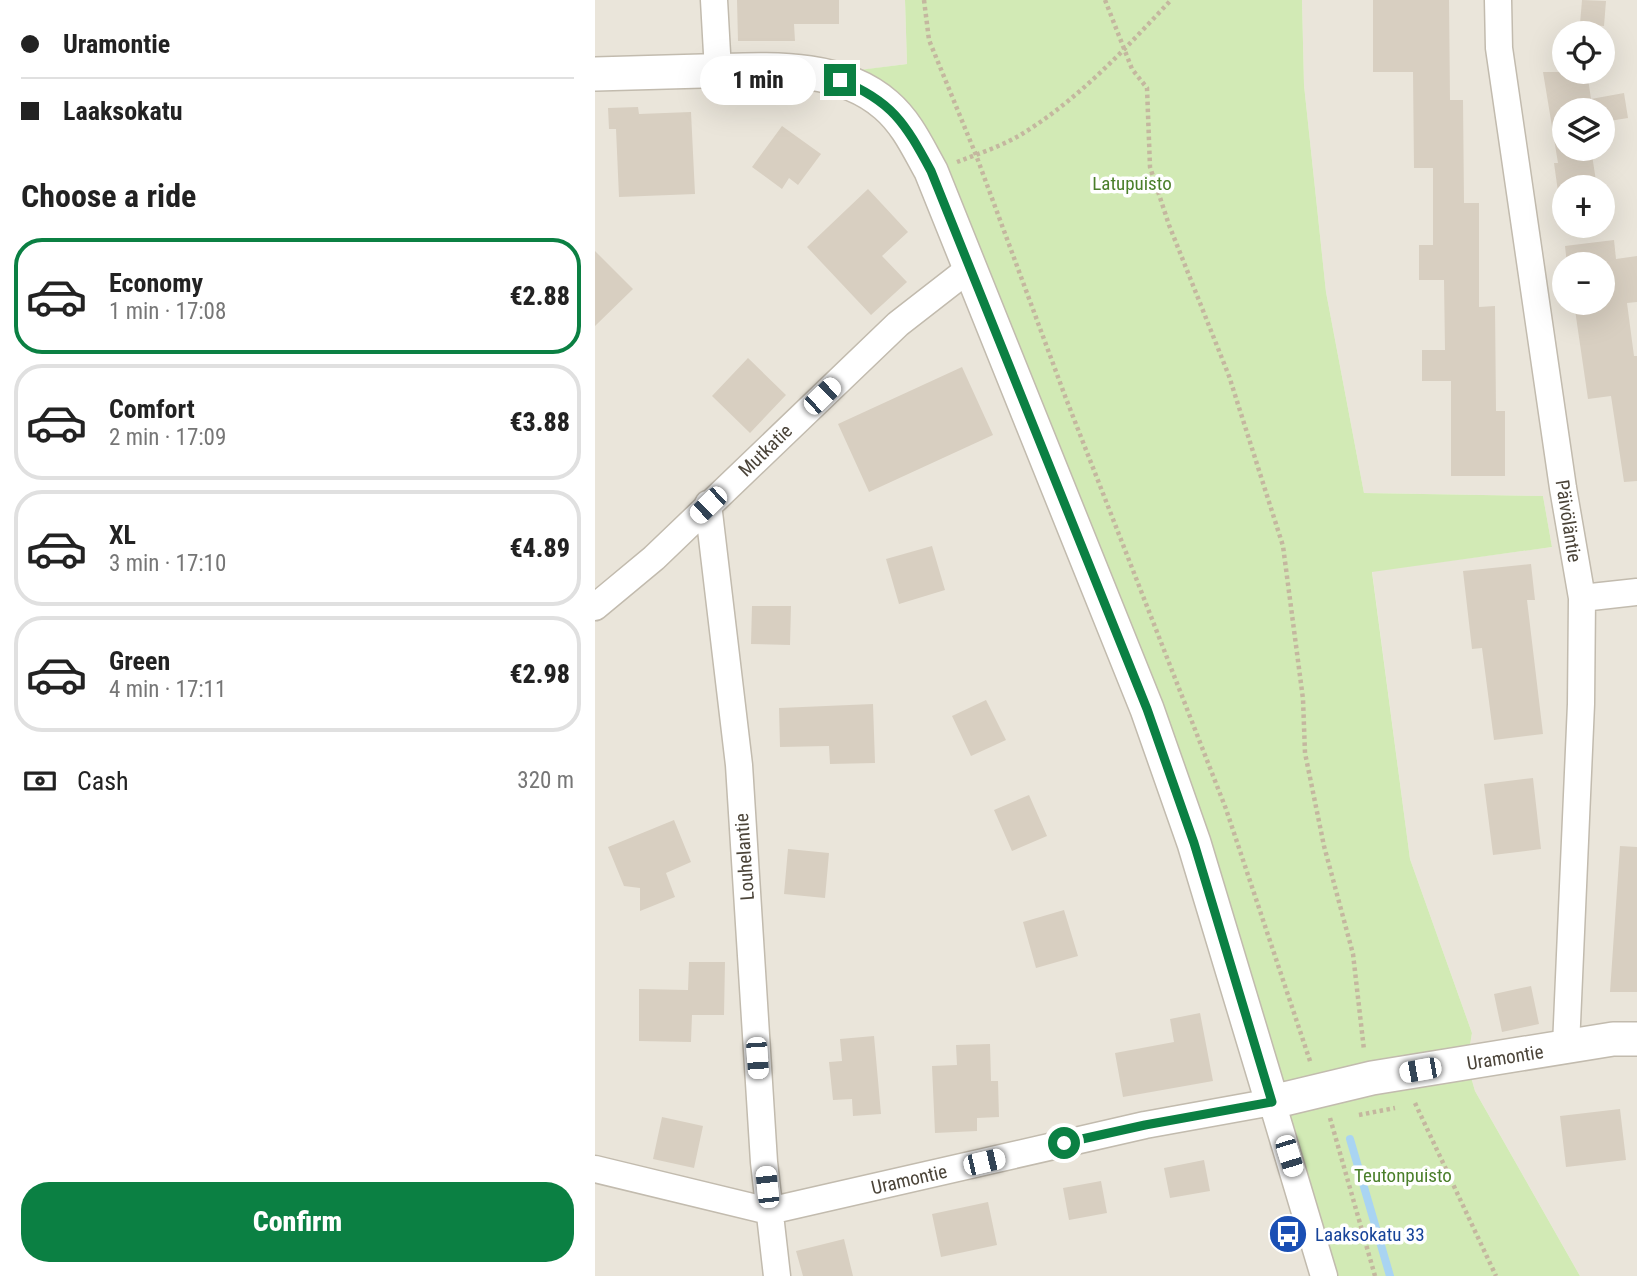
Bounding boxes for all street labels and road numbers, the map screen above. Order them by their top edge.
street label: Mutkatie [734,419,797,481]
street label: Päivöläntie [1551,478,1586,564]
street label: Louhelantie [730,812,759,901]
street label: Uramontie [1465,1040,1545,1075]
street label: Uramontie [869,1160,949,1199]

